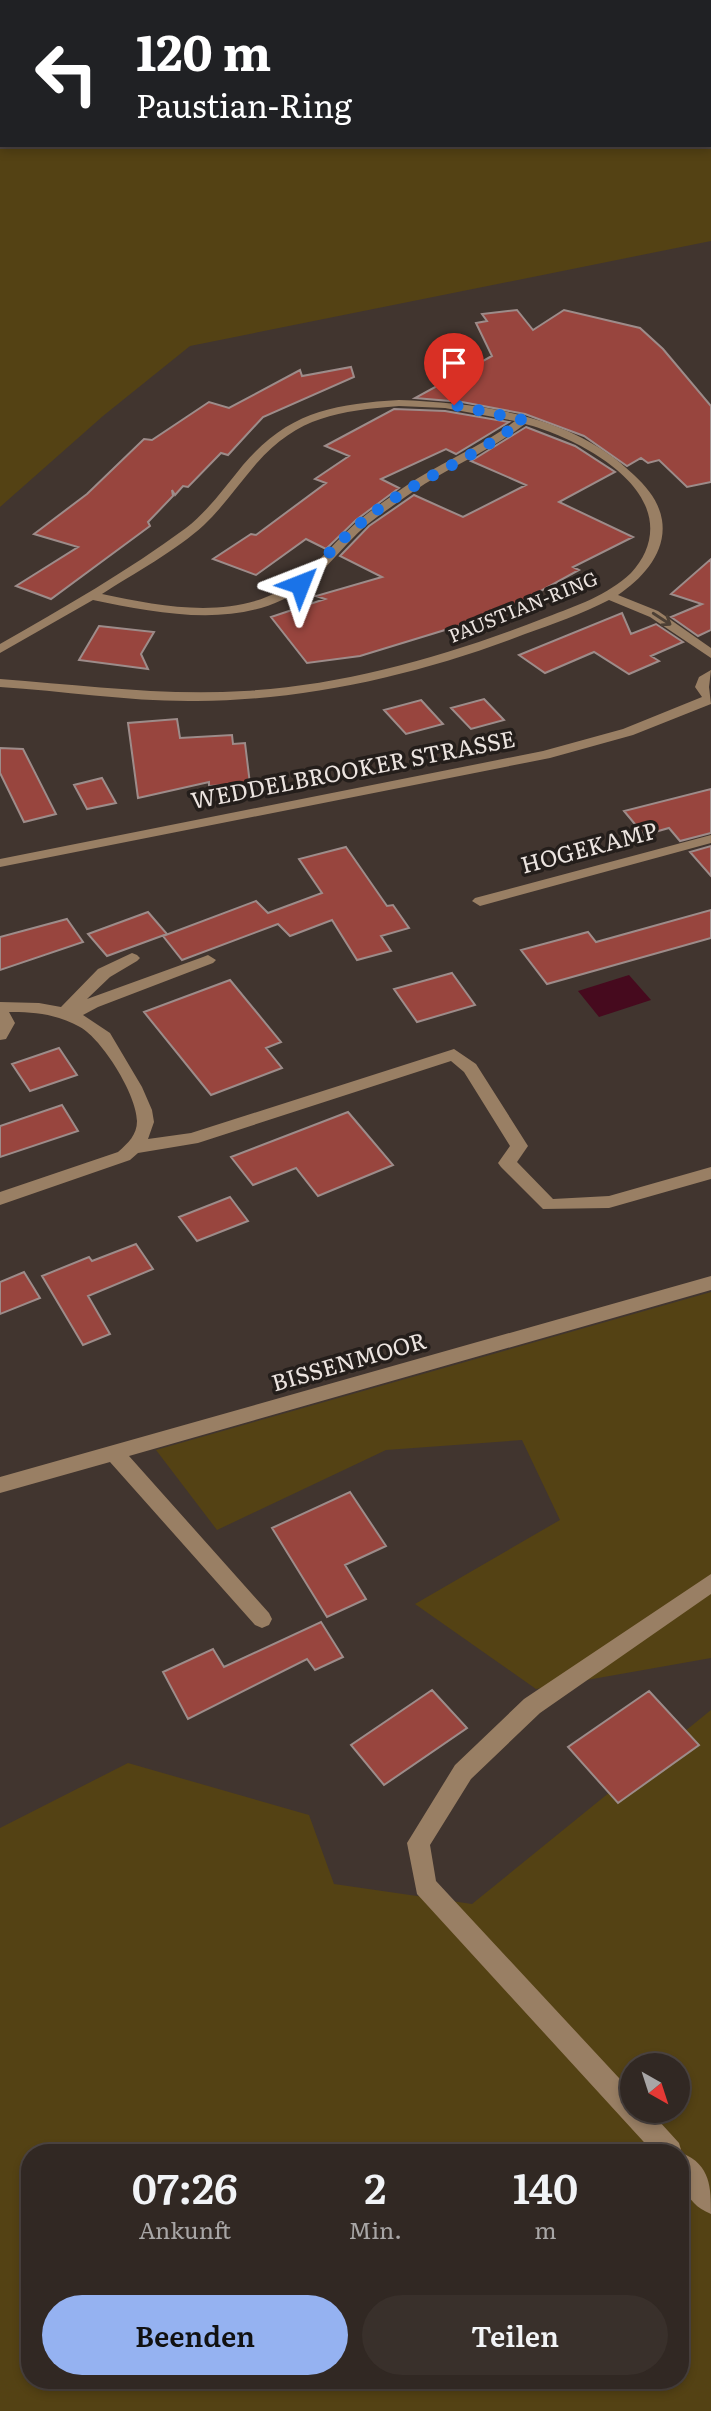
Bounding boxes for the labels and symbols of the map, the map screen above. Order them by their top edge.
pin [424,333,484,405]
position arrow [263,547,337,621]
street label: PAUSTIAN-RING [444,563,602,649]
one-way arrow [652,613,672,627]
street label: WEDDELBROOKER STRASSE [188,720,518,816]
street label: HOGEKAMP [517,812,661,881]
street label: BISSENMOOR [267,1322,430,1398]
north arrow [620,2053,690,2123]

